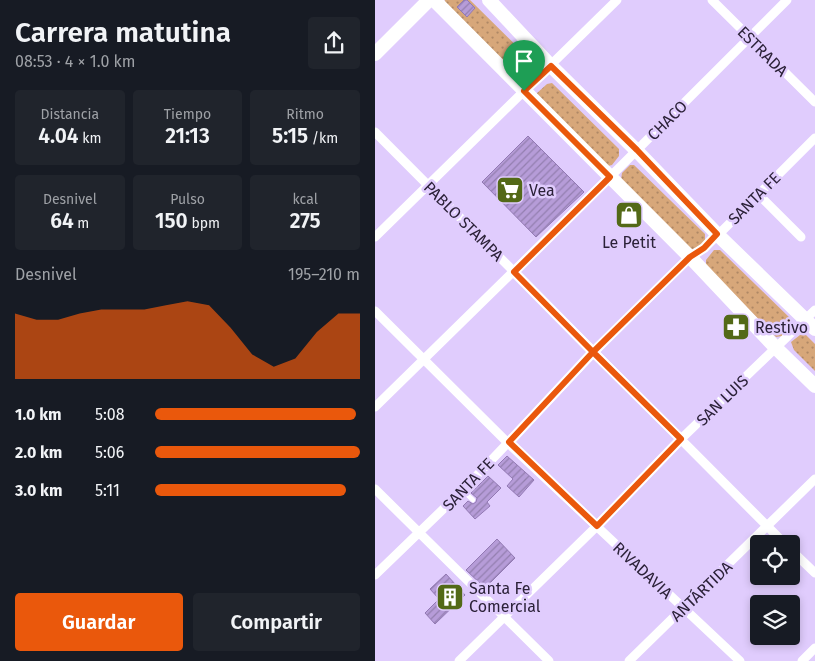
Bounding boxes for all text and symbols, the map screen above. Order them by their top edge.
text: Carrera matutina [15,16,231,49]
button: share [308,17,360,69]
street label: ESTRADA [734,22,792,81]
pin [503,40,545,91]
icon: arrive [510,47,538,75]
text: 08:53 · 4 × 1.0 km [15,52,136,71]
street label: CHACO [643,96,691,144]
text: Distancia [41,106,99,123]
text: Tiempo [164,106,211,123]
text: Ritmo [286,106,324,123]
text: 4.04 [38,123,79,149]
text: 21:13 [165,123,210,149]
text: 5:15 [272,123,308,149]
text: km [79,130,101,147]
text: /km [308,130,338,147]
street label: SANTA FE [724,168,784,228]
supermarket icon: Vea [495,175,525,205]
street label: PABLO STAMPA [420,178,508,266]
place label: Vea [529,181,555,200]
text: Desnivel [43,191,97,208]
text: Pulso [170,191,205,208]
text: kcal [293,191,318,208]
shop icon: Le Petit [614,200,644,230]
text: 64 [50,208,74,234]
text: 150 [155,208,188,234]
text: 275 [290,208,321,234]
text: m [74,215,89,232]
text: bpm [188,215,220,232]
place label: Le Petit [602,233,656,252]
text: Desnivel [15,265,77,284]
text: 195–210 m [288,265,360,284]
pharmacy icon: Restivo [721,312,751,342]
place label: Restivo [755,318,808,337]
street label: SAN LUIS [693,371,752,430]
text: 1.0 km [15,405,62,424]
text: 5:08 [95,405,125,424]
text: 2.0 km [15,443,62,462]
text: 5:06 [95,443,124,462]
street label: SANTA FE [439,454,498,515]
text: 3.0 km [15,481,62,500]
text: 5:11 [95,481,120,500]
map controls [750,535,800,645]
button: locate [750,535,800,585]
street label: RIVADAVIA [609,538,677,603]
street label: ANTÁRTIDA [666,556,737,625]
place label: Santa Fe Comercial [469,579,541,616]
building icon: Santa Fe Comercial [435,582,465,612]
button: Guardar [15,593,183,651]
button: Compartir [193,593,360,651]
button: layers [750,595,800,645]

